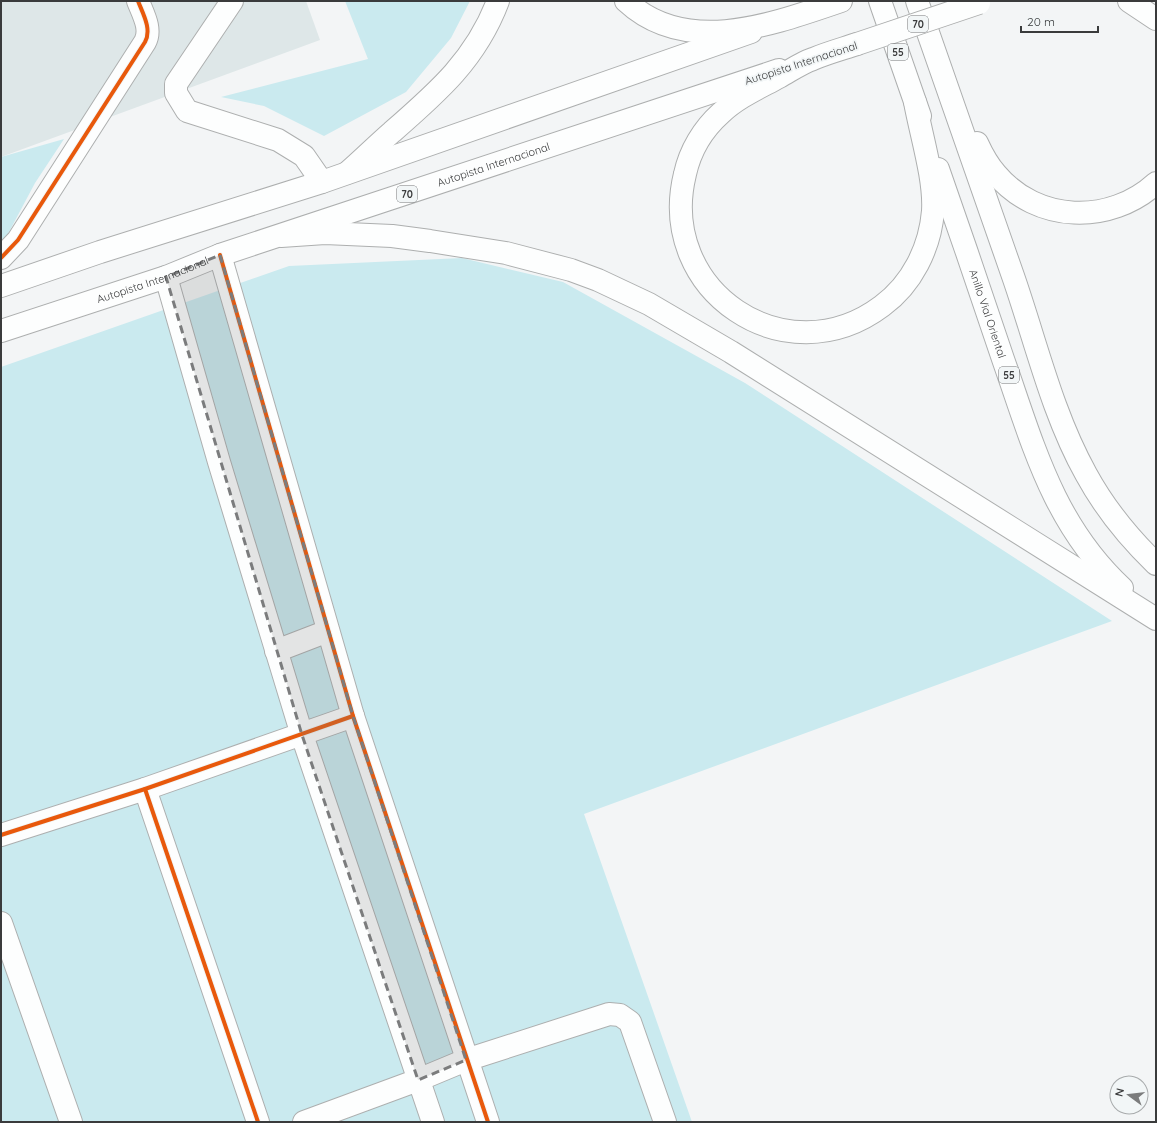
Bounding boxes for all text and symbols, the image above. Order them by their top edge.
scale bar [1021,8,1098,34]
text: 20 m [1027,14,1055,29]
road number: 70 [908,16,928,32]
street label: Autopista Internacional [743,38,859,88]
road number: 55 [888,44,908,60]
street label: Autopista Internacional [435,139,552,190]
road number: 70 [397,186,417,202]
street label: Autopista Internacional [95,253,211,306]
street label: Anillo Vial Oriental [966,267,1009,360]
road number: 55 [999,367,1019,383]
north arrow [1109,1075,1149,1115]
text: N [1112,1087,1127,1098]

